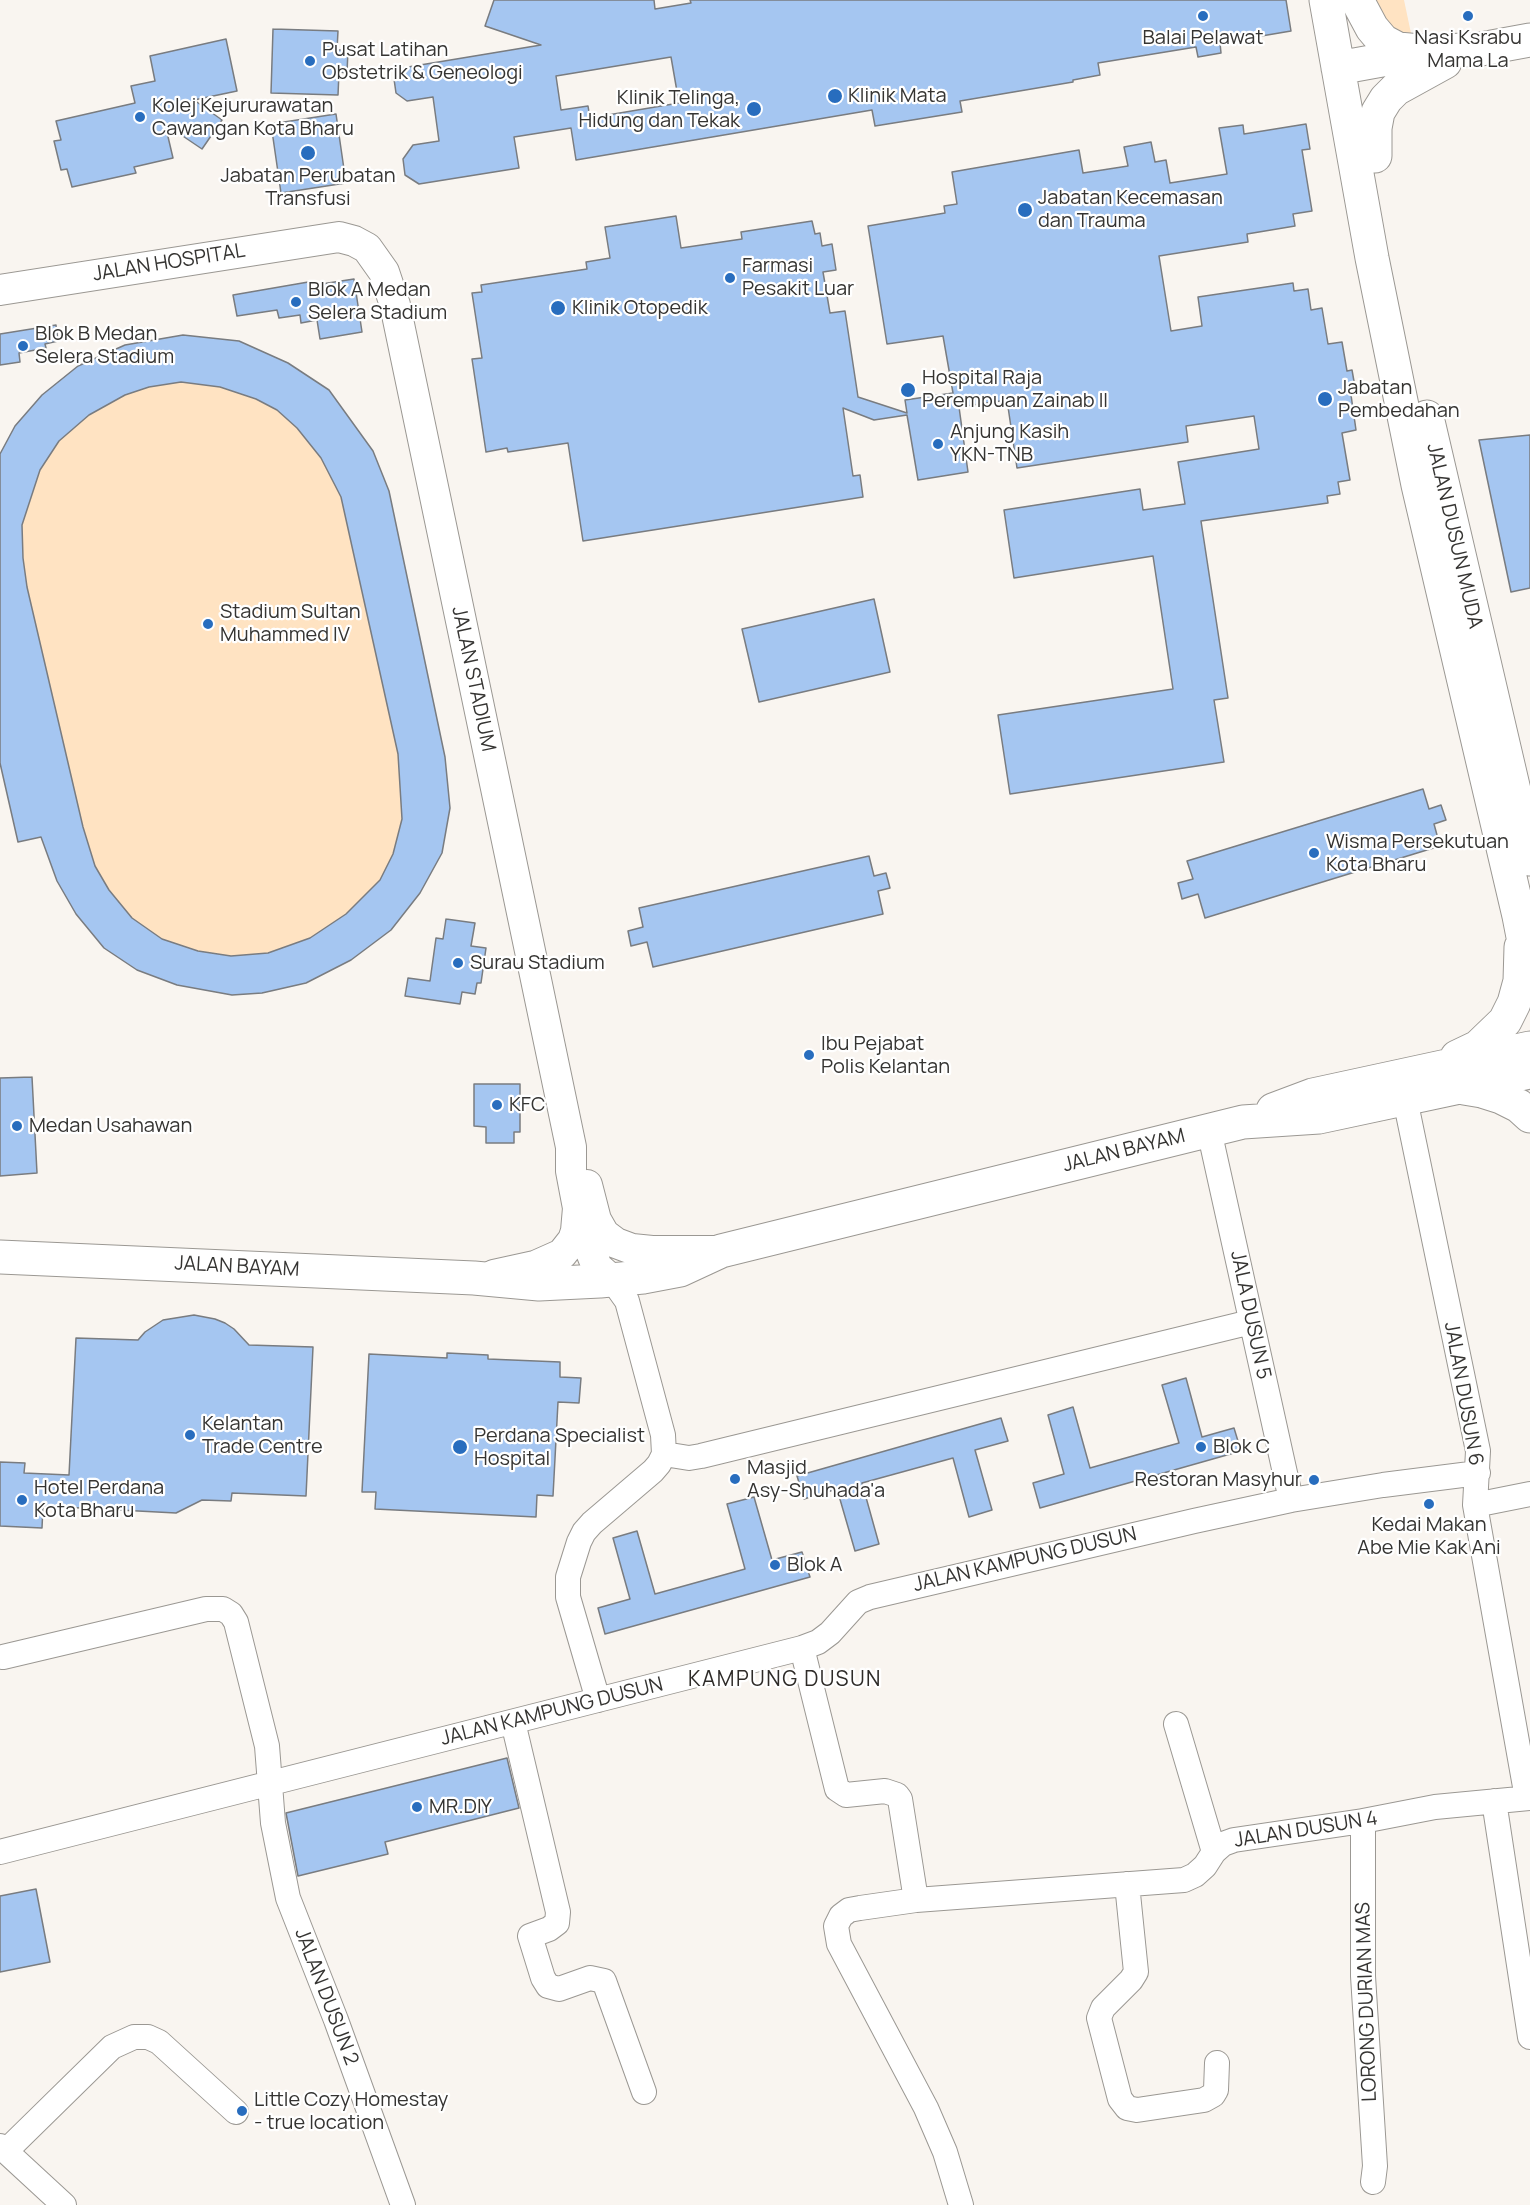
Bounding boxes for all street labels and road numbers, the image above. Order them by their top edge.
street label: JALAN HOSPITAL [91,239,247,287]
street label: JALAN DUSUN MUDA [1421,441,1487,631]
street label: JALAN STADIUM [446,604,500,754]
street label: JALAN BAYAM [1060,1124,1188,1178]
street label: JALA DUSUN 5 [1225,1248,1275,1382]
street label: JALAN BAYAM [174,1252,300,1282]
street label: JALAN DUSUN 6 [1439,1320,1487,1468]
street label: JALAN KAMPUNG DUSUN [911,1523,1139,1597]
street label: JALAN KAMPUNG DUSUN [438,1673,666,1751]
street label: JALAN DUSUN 4 [1233,1807,1379,1853]
street label: LORONG DURIAN MAS [1352,1902,1382,2102]
street label: JALAN DUSUN 2 [289,1925,363,2069]

